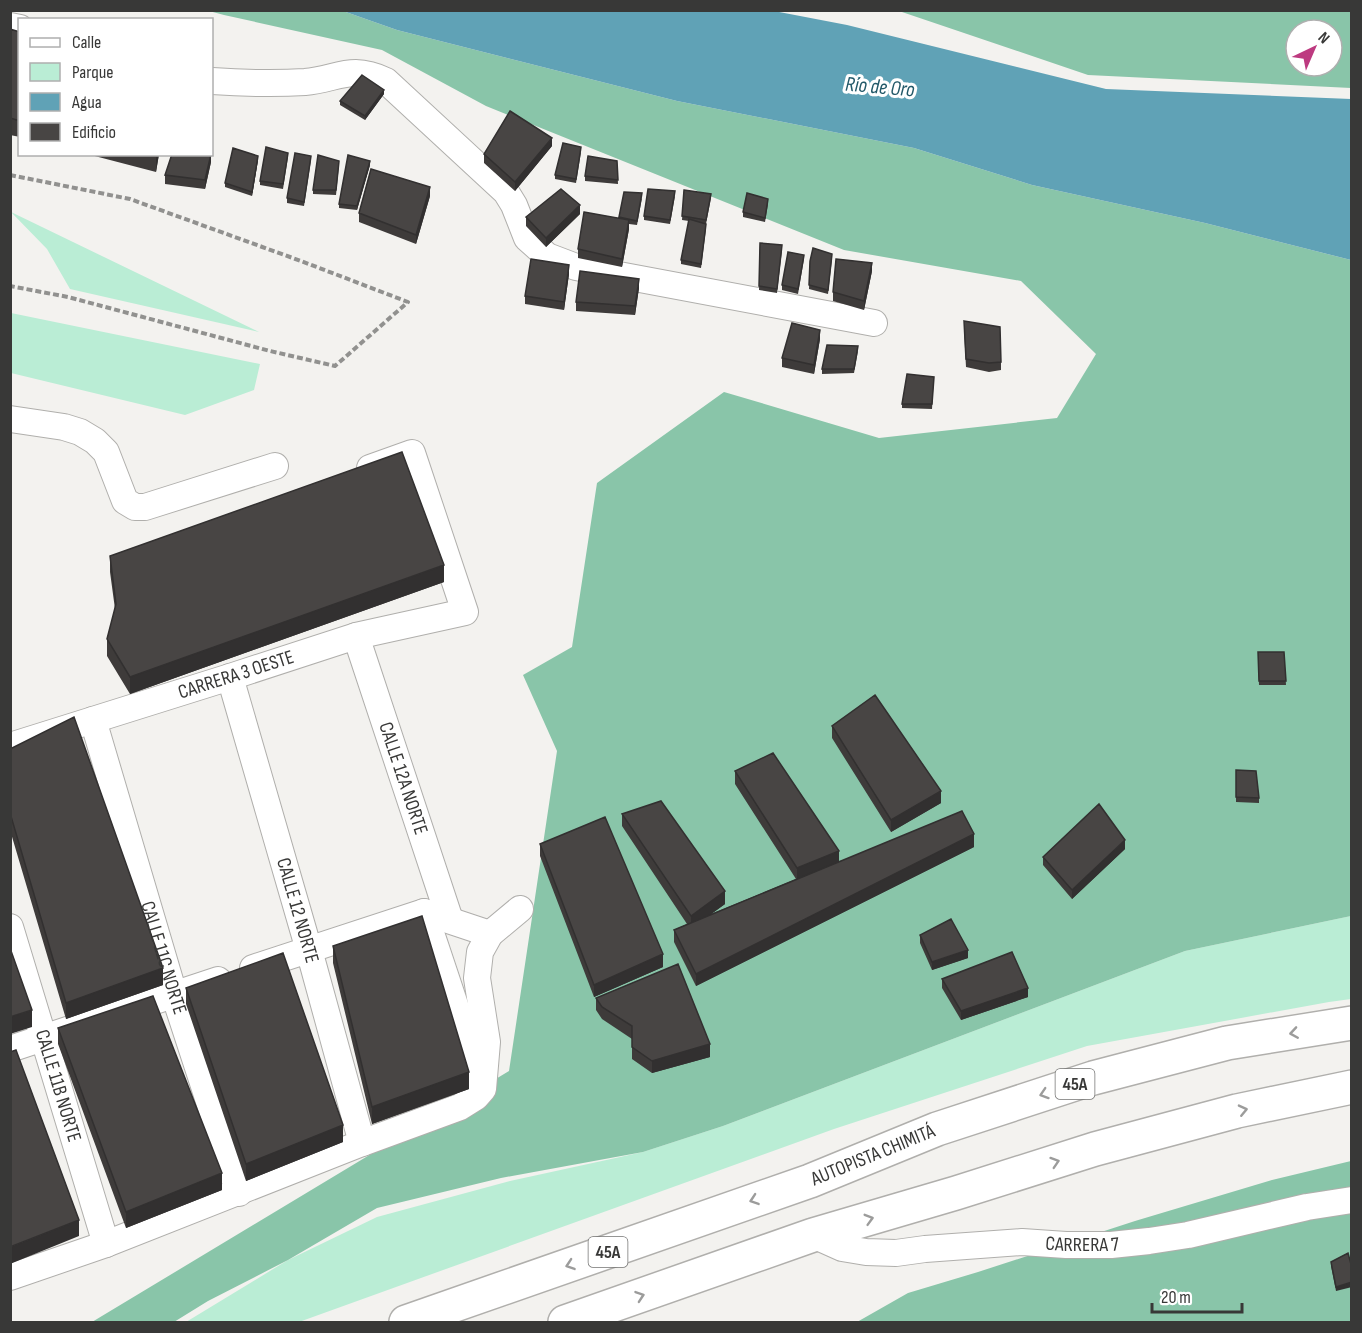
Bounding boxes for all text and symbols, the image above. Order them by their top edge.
legend [18,18,213,156]
north arrow [1284,18,1344,78]
text: N [1314,28,1333,48]
text: Calle [72,32,101,53]
text: Parque [72,62,113,83]
water label: Río de Oro [844,72,916,103]
text: Agua [71,92,102,113]
text: Edificio [72,122,116,143]
street label: CARRERA 3 OESTE [175,645,297,705]
street label: CALLE 12A NORTE [373,719,433,838]
street label: CALLE 12 NORTE [271,855,324,966]
street label: CALLE 11C NORTE [135,898,192,1017]
one-way arrow [1289,1026,1298,1038]
street label: CALLE 11B NORTE [30,1027,86,1145]
road number: 45A [1056,1069,1094,1099]
one-way arrow [1039,1087,1050,1099]
one-way arrow [1238,1104,1248,1117]
street label: AUTOPISTA CHIMITÁ [807,1119,939,1192]
one-way arrow [1049,1156,1060,1169]
one-way arrow [749,1193,760,1206]
one-way arrow [863,1214,874,1226]
street label: CARRERA 7 [1045,1232,1120,1257]
road number: 45A [588,1237,628,1267]
one-way arrow [565,1257,576,1270]
scale bar [1152,1276,1242,1314]
text: 20 m [1161,1287,1191,1308]
one-way arrow [634,1291,645,1304]

